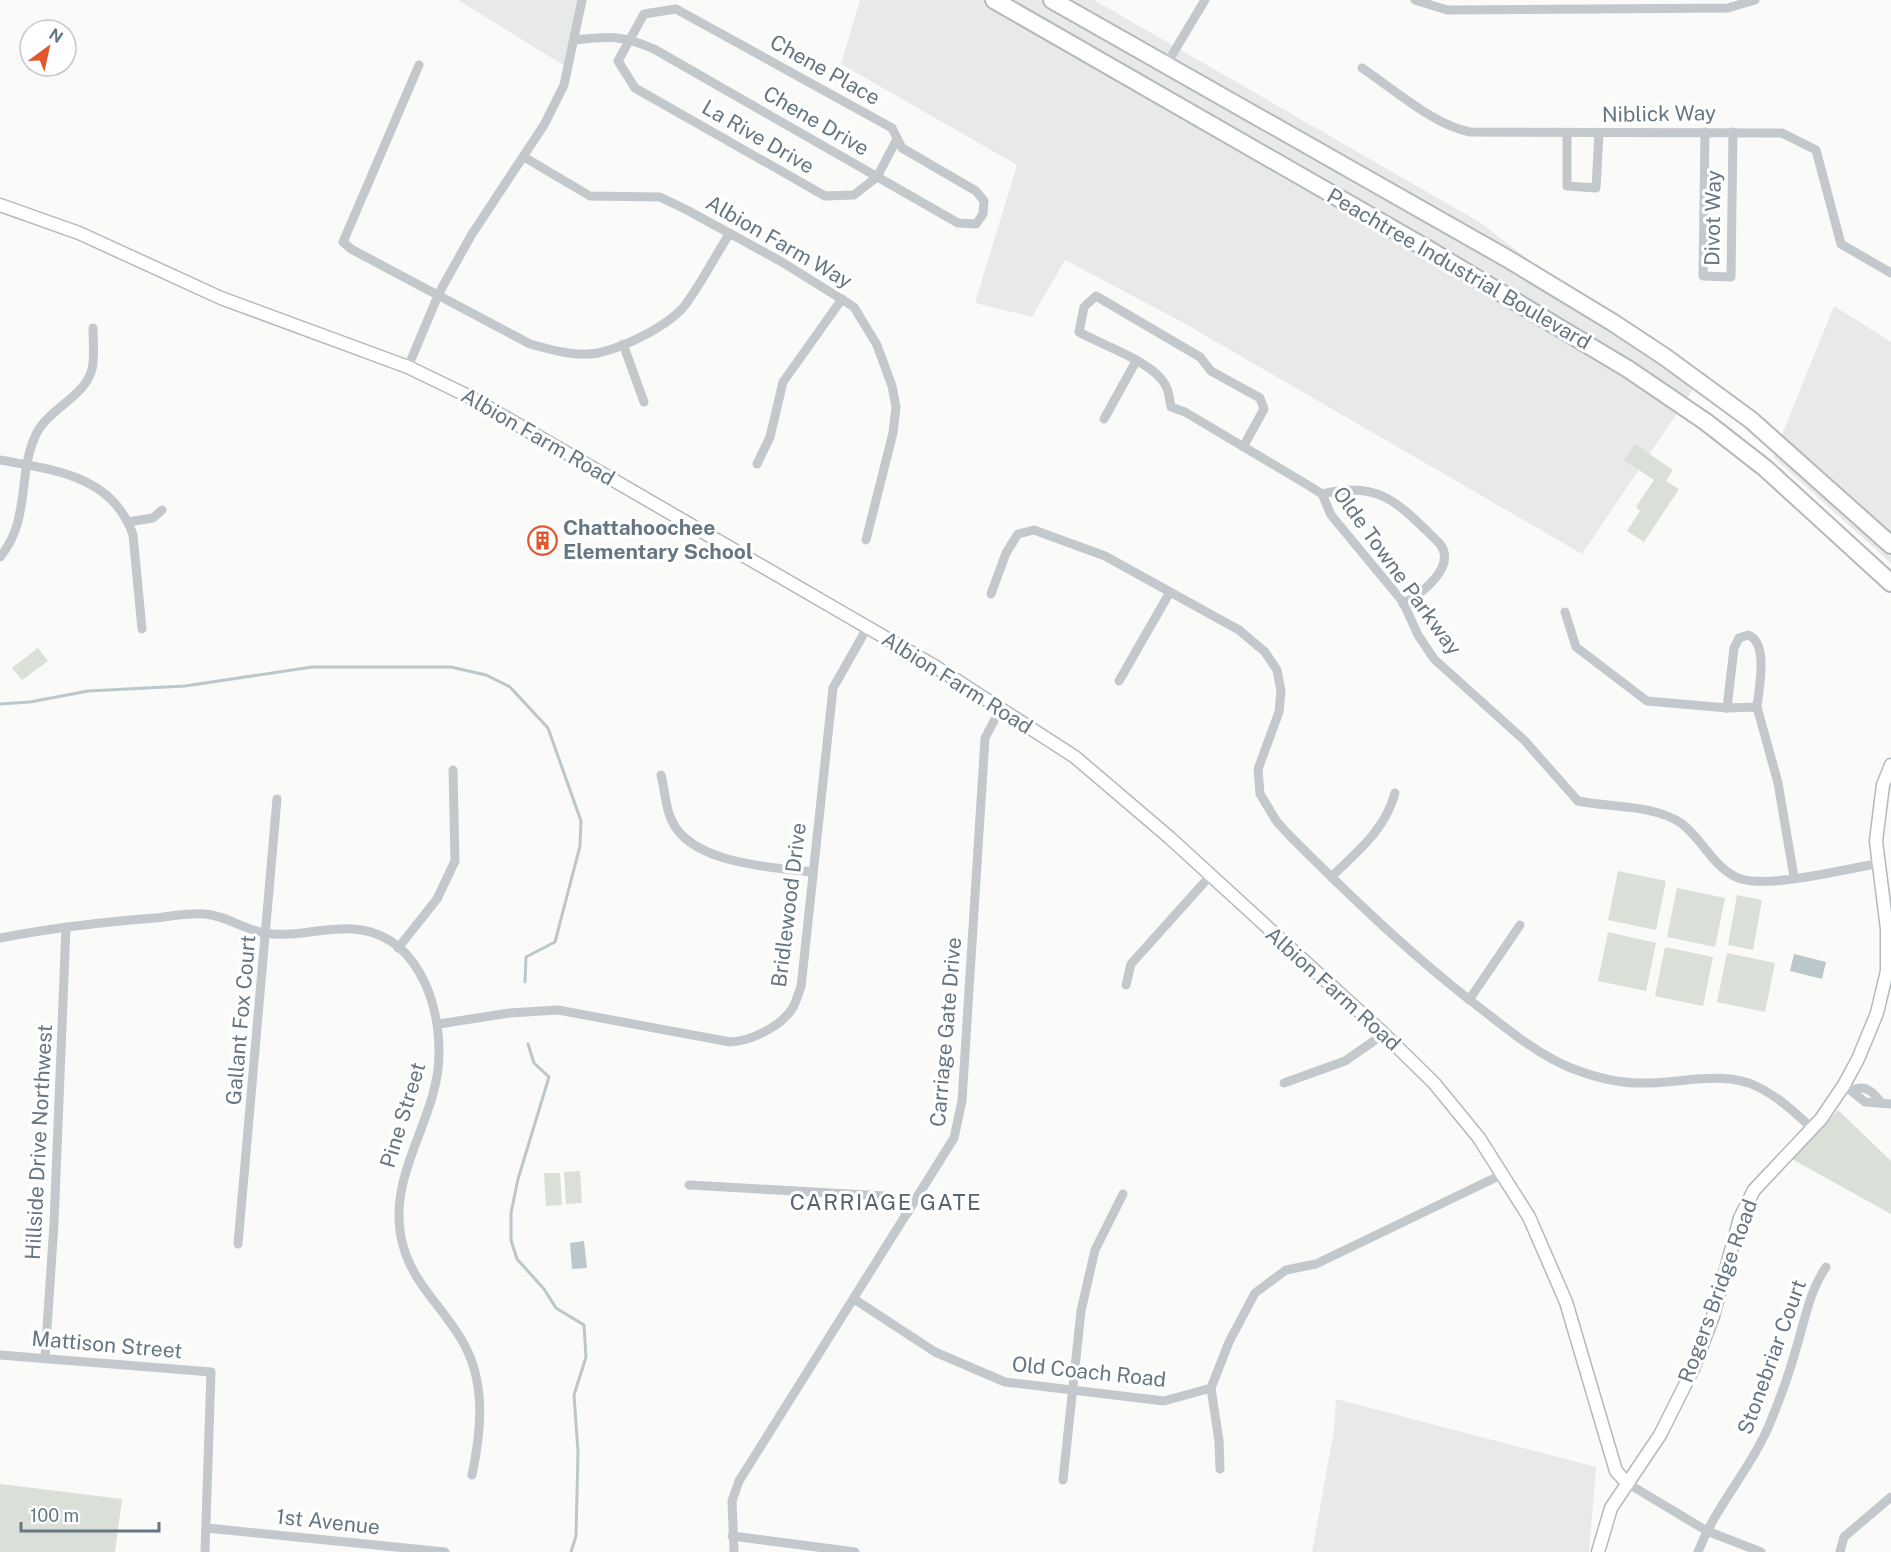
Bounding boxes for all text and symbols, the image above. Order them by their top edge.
north arrow [18,18,78,78]
text: N [45,24,66,47]
street label: Chene Place [766,29,885,110]
street label: Chene Drive [759,80,873,161]
street label: La Rive Drive [698,94,819,179]
street label: Niblick Way [1602,100,1716,127]
street label: Divot Way [1699,170,1726,266]
street label: Peachtree Industrial Boulevard [1323,183,1596,355]
street label: Albion Farm Way [702,190,857,294]
street label: Albion Farm Road [457,382,619,491]
street label: Olde Towne Parkway [1328,482,1467,660]
place label: Chattahoochee Elementary School [563,515,753,564]
building icon: Chattahoochee Elementary School [526,524,558,556]
street label: Albion Farm Road [877,626,1037,739]
street label: Bridlewood Drive [766,821,811,989]
street label: Albion Farm Road [1261,921,1406,1056]
street label: Gallant Fox Court [221,934,260,1106]
street label: Carriage Gate Drive [925,936,966,1128]
street label: Hillside Drive Northwest [20,1024,57,1260]
street label: Pine Street [375,1059,430,1171]
district label: CARRIAGE GATE [790,1189,982,1215]
street label: Rogers Bridge Road [1673,1196,1762,1386]
street label: Stonebriar Court [1732,1276,1811,1438]
street label: Mattison Street [31,1325,183,1364]
street label: Old Coach Road [1011,1351,1167,1392]
scale bar [21,1495,159,1533]
street label: 1st Avenue [275,1504,381,1539]
text: 100 m [30,1505,79,1526]

